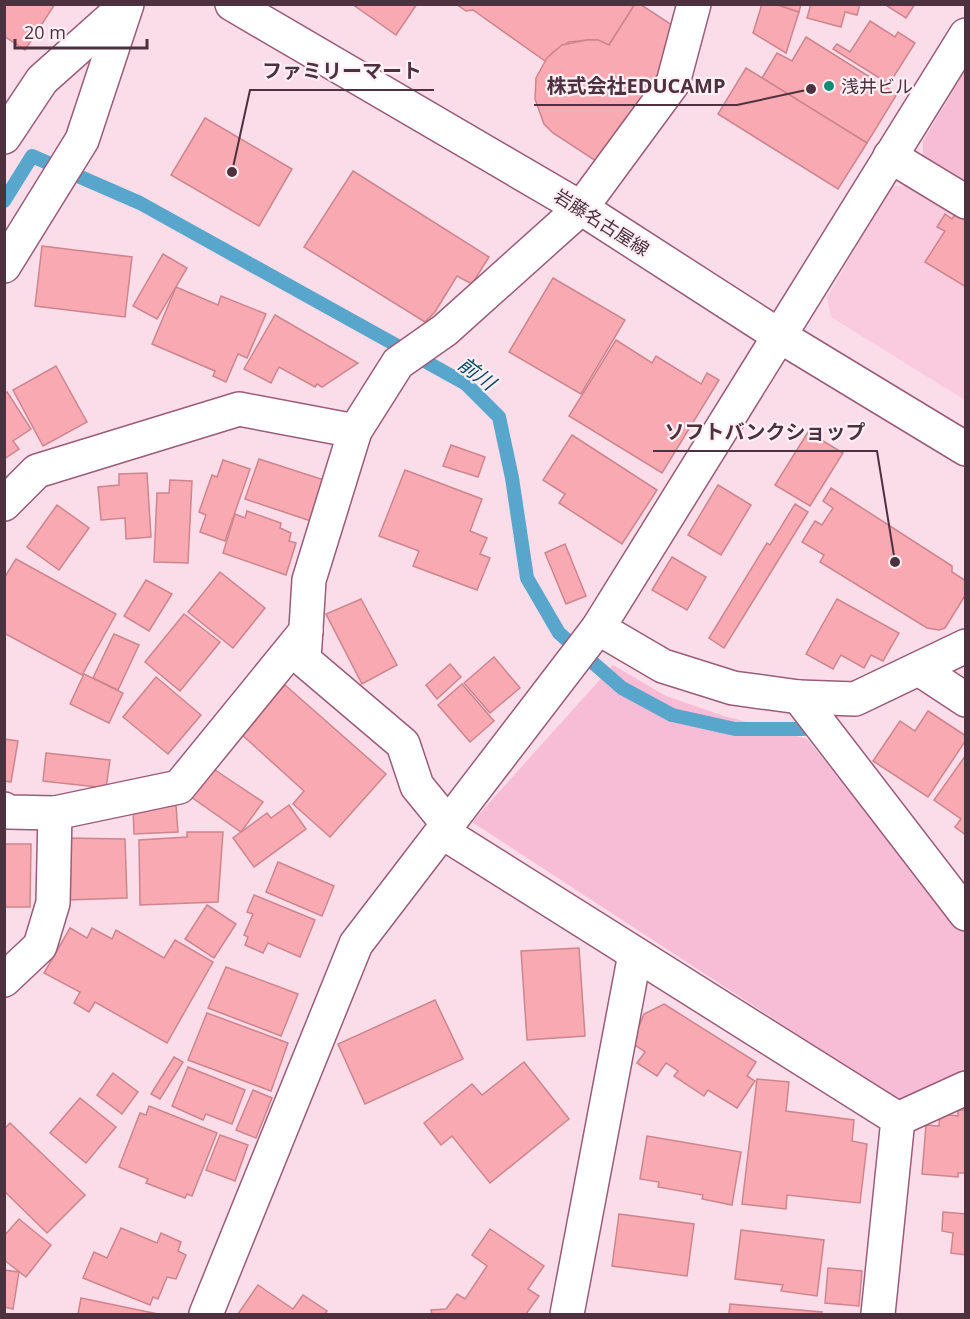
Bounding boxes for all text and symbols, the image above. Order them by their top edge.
scale bar [15,12,147,50]
text: 20 m [24,20,66,44]
callout: ファミリーマート [250,52,434,90]
text: ファミリーマート [262,57,422,84]
callout: 株式会社EDUCAMP [534,67,737,105]
text: 株式会社EDUCAMP [546,72,726,99]
place label: 浅井ビル [841,74,913,98]
marker: 浅井ビル [822,79,836,93]
street label: 岩藤名古屋線 [550,183,654,261]
water label: 前川 [453,350,503,397]
callout: ソフトバンクショップ [653,413,877,451]
text: ソフトバンクショップ [665,418,866,445]

